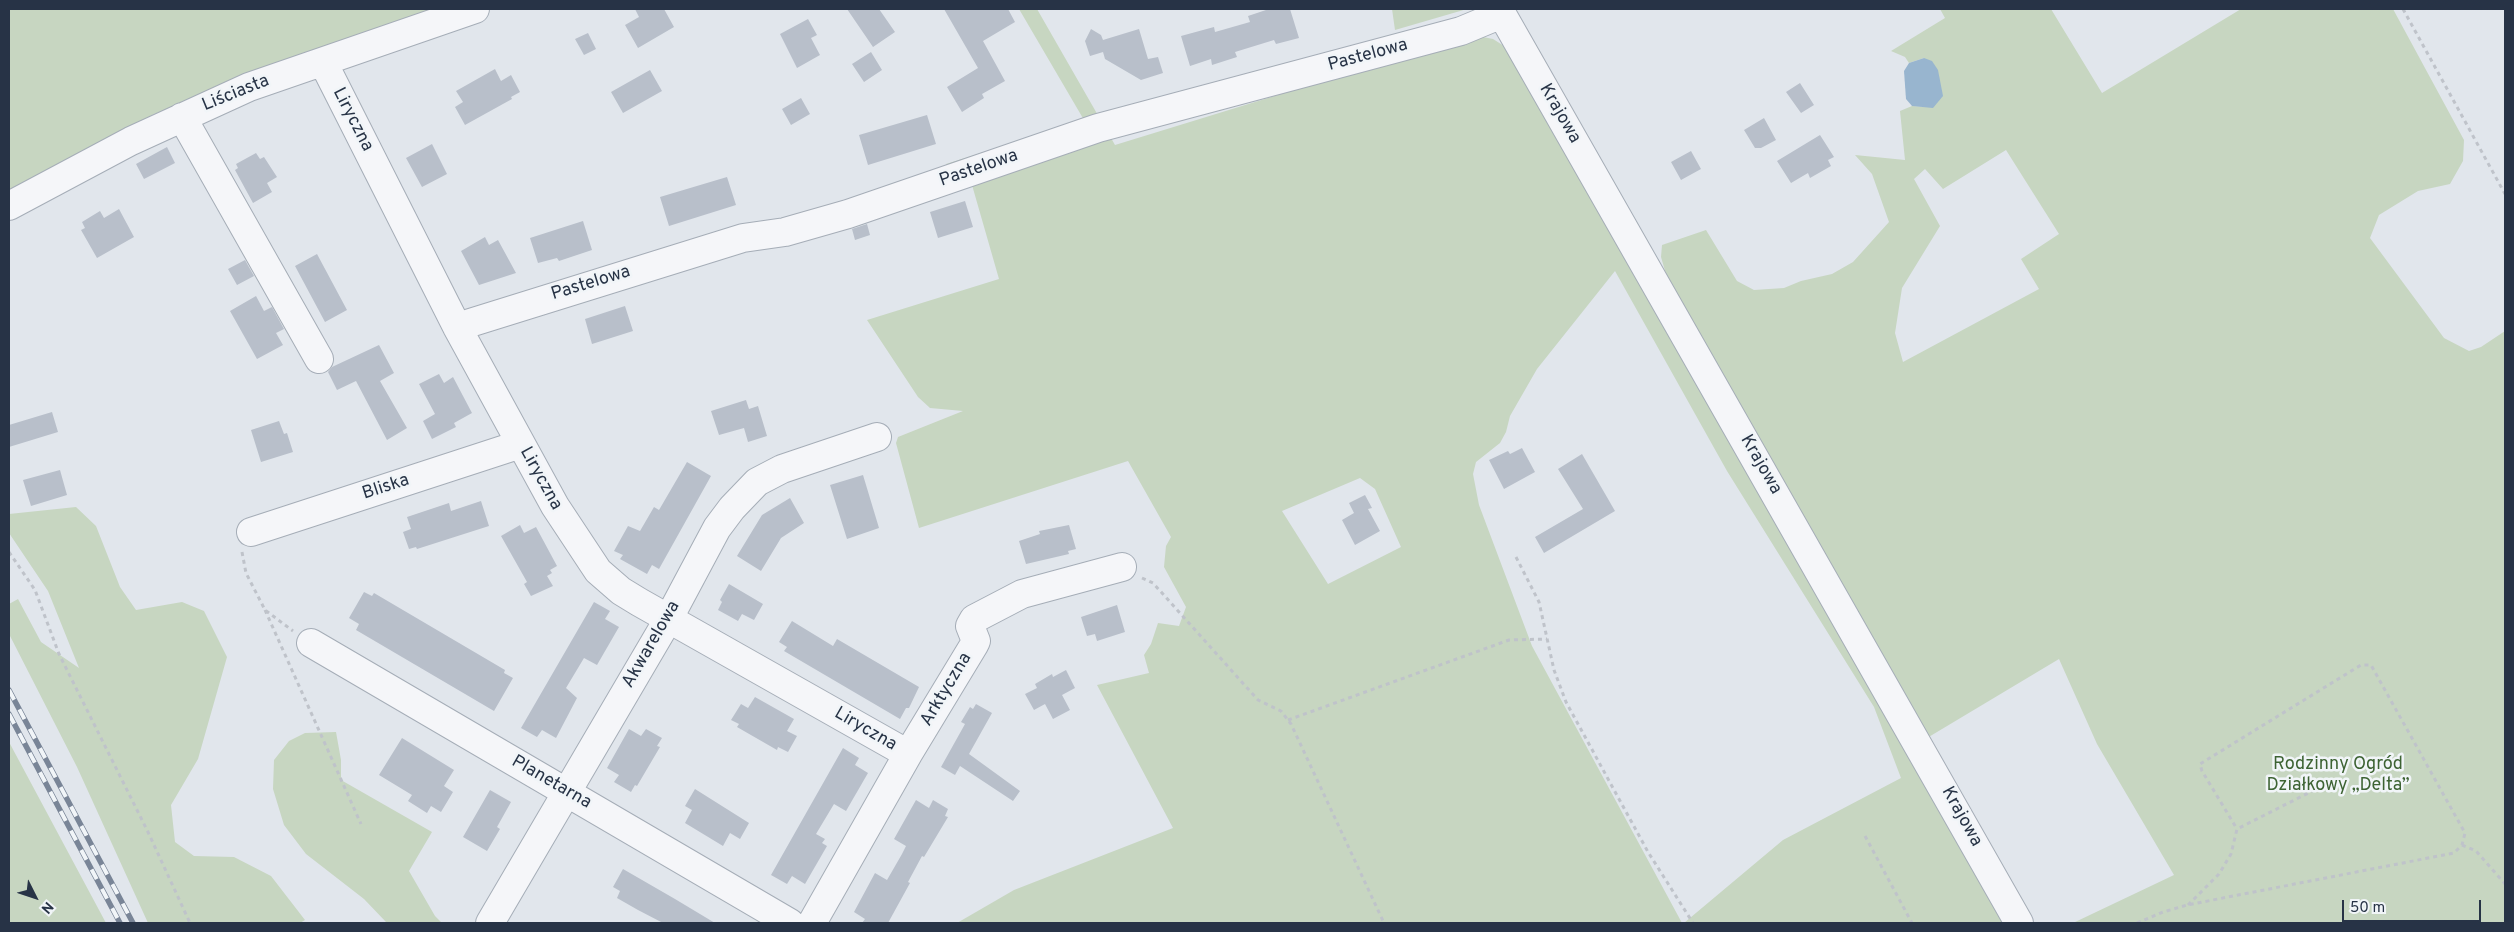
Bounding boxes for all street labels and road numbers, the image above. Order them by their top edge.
street label: Pastelowa [1326,35,1410,77]
street label: Liściasta [199,71,273,117]
street label: Krajowa [1533,80,1585,148]
street label: Liryczna [327,84,377,156]
street label: Pastelowa [937,145,1021,193]
street label: Pastelowa [549,262,633,306]
street label: Krajowa [1734,431,1786,499]
street label: Liryczna [514,444,566,514]
street label: Bliska [360,470,412,506]
street label: Akwarelowa [618,598,686,692]
street label: Arktyczna [917,649,977,731]
street label: Liryczna [830,703,900,757]
street label: Planetarna [507,751,595,815]
street label: Krajowa [1936,783,1986,851]

